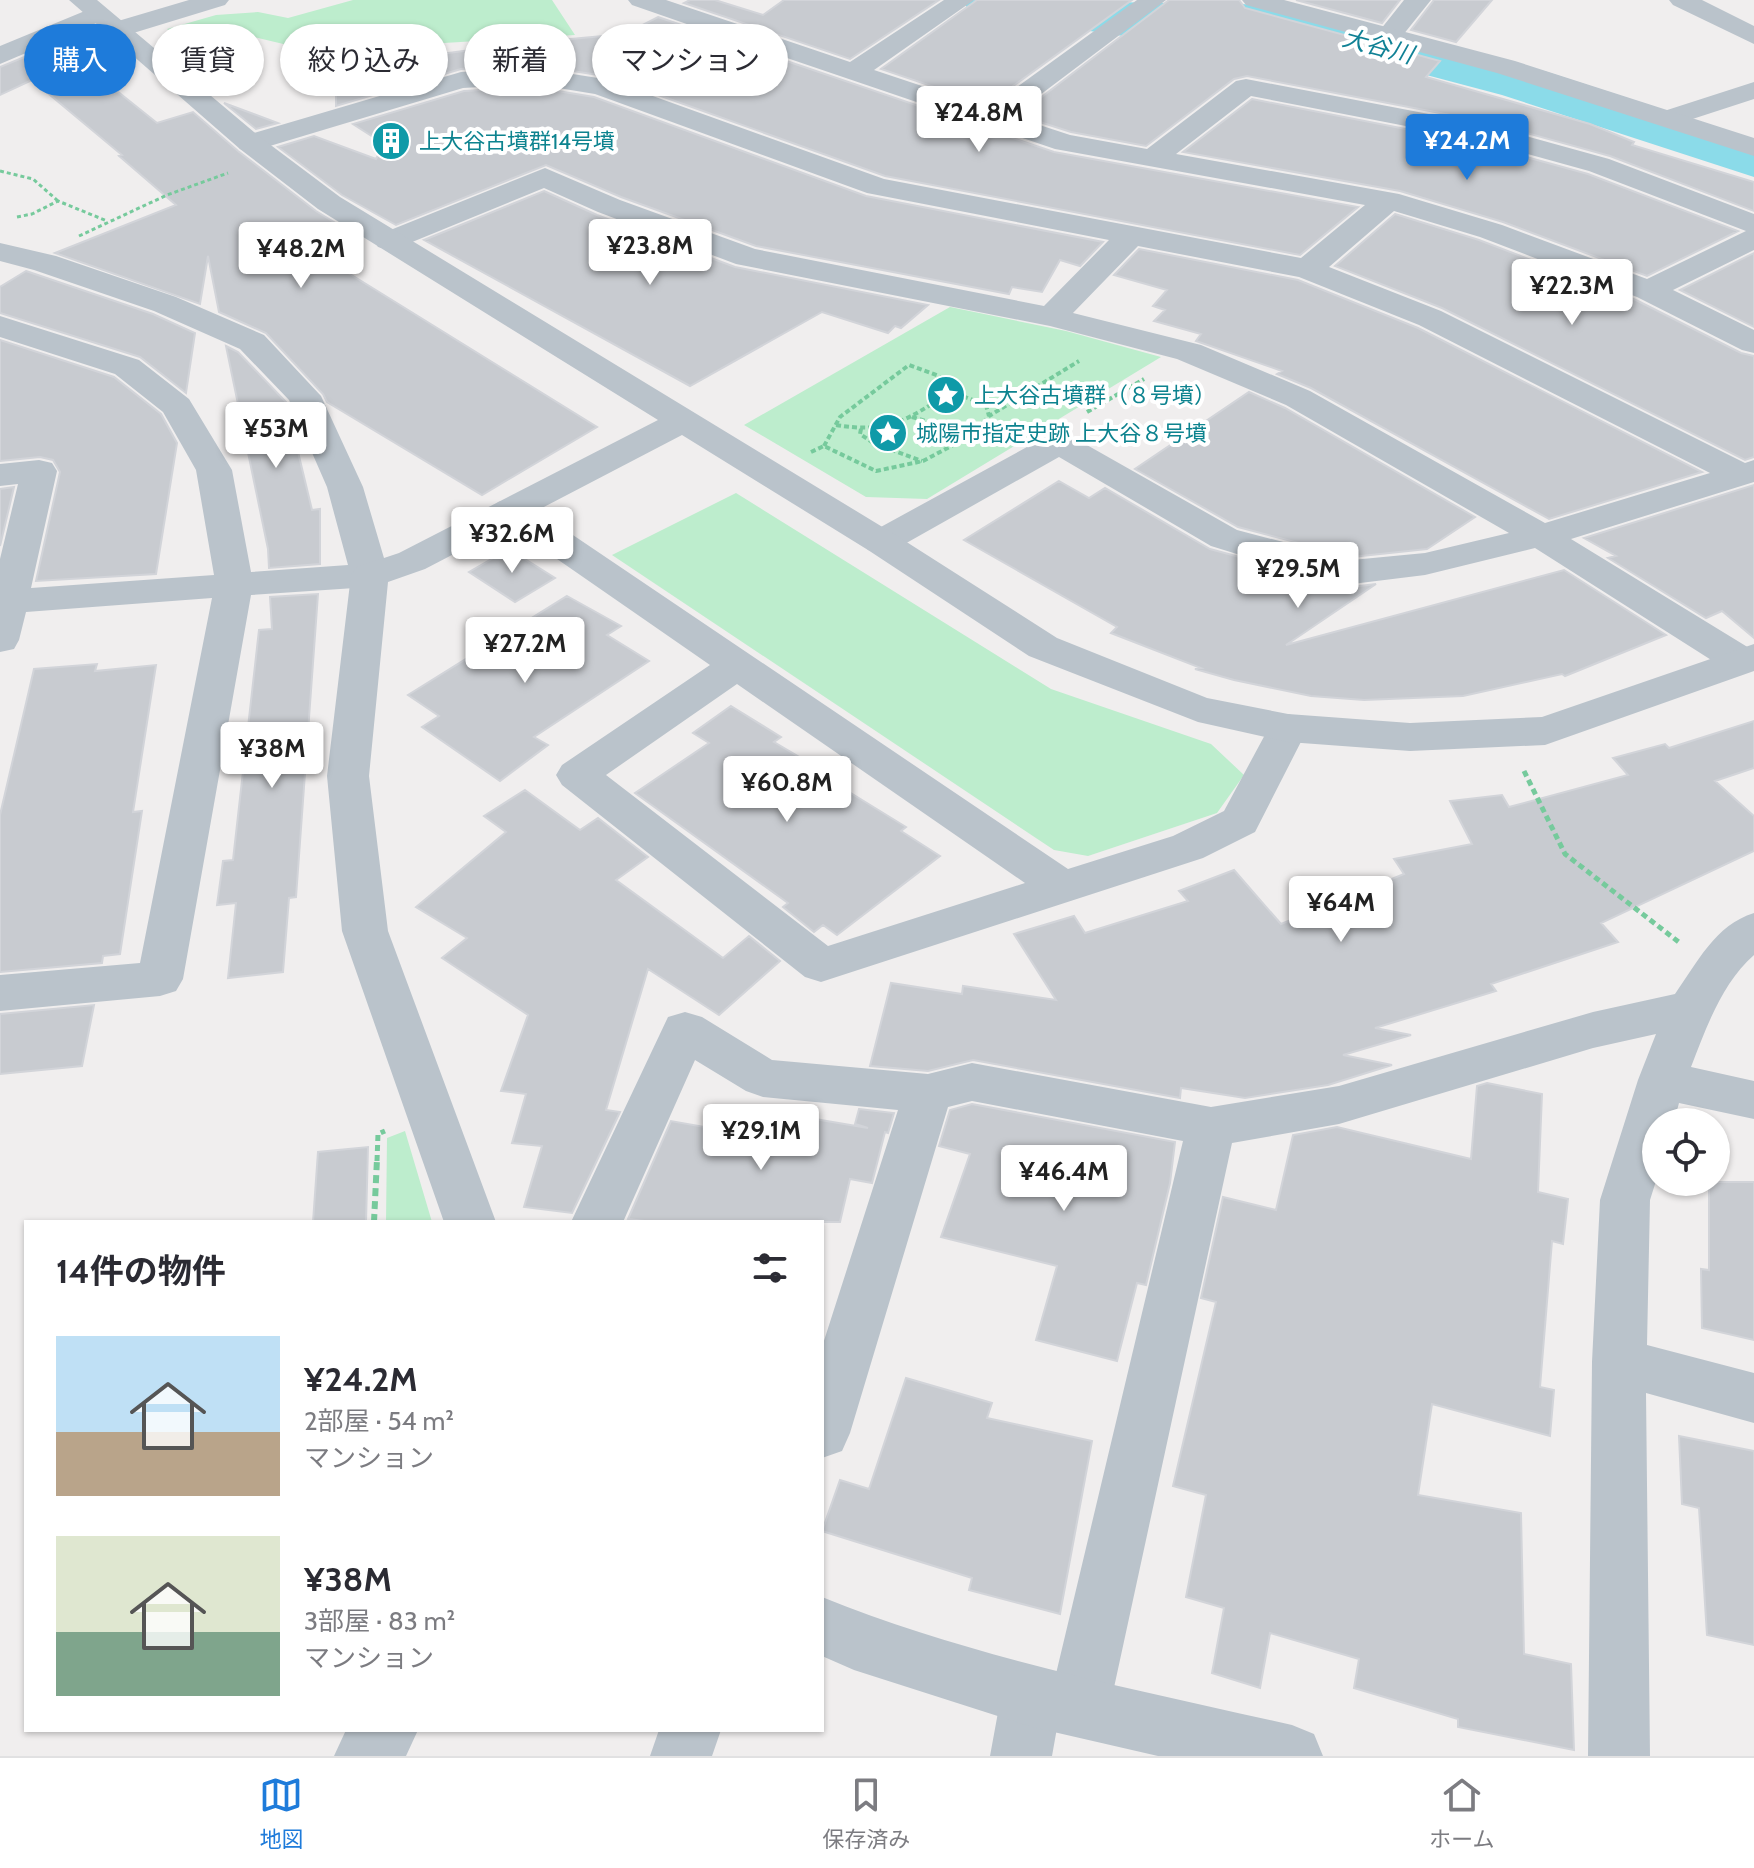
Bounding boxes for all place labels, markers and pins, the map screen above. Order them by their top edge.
pin: ¥24.8M [914,86,1044,154]
pin: ¥24.2M [1402,114,1532,182]
building icon: 上大谷古墳群14号墳 [370,120,412,162]
place label: 上大谷古墳群14号墳 [419,128,615,155]
pin: ¥23.8M [585,219,715,287]
pin: ¥48.2M [236,222,366,290]
pin: ¥22.3M [1507,259,1637,327]
place icon: 上大谷古墳群（８号墳） [925,374,967,416]
place label: 上大谷古墳群（８号墳） [974,382,1216,409]
pin: ¥53M [229,402,323,470]
place icon: 城陽市指定史跡 上大谷８号墳 [867,412,909,454]
place label: 城陽市指定史跡 上大谷８号墳 [916,420,1207,447]
pin: ¥32.6M [447,507,577,575]
pin: ¥29.5M [1233,542,1363,610]
pin: ¥27.2M [460,617,590,685]
pin: ¥38M [225,722,319,790]
pin: ¥60.8M [722,756,852,824]
pin: ¥64M [1294,876,1388,944]
pin: ¥29.1M [696,1104,826,1172]
pin: ¥46.4M [999,1145,1129,1213]

